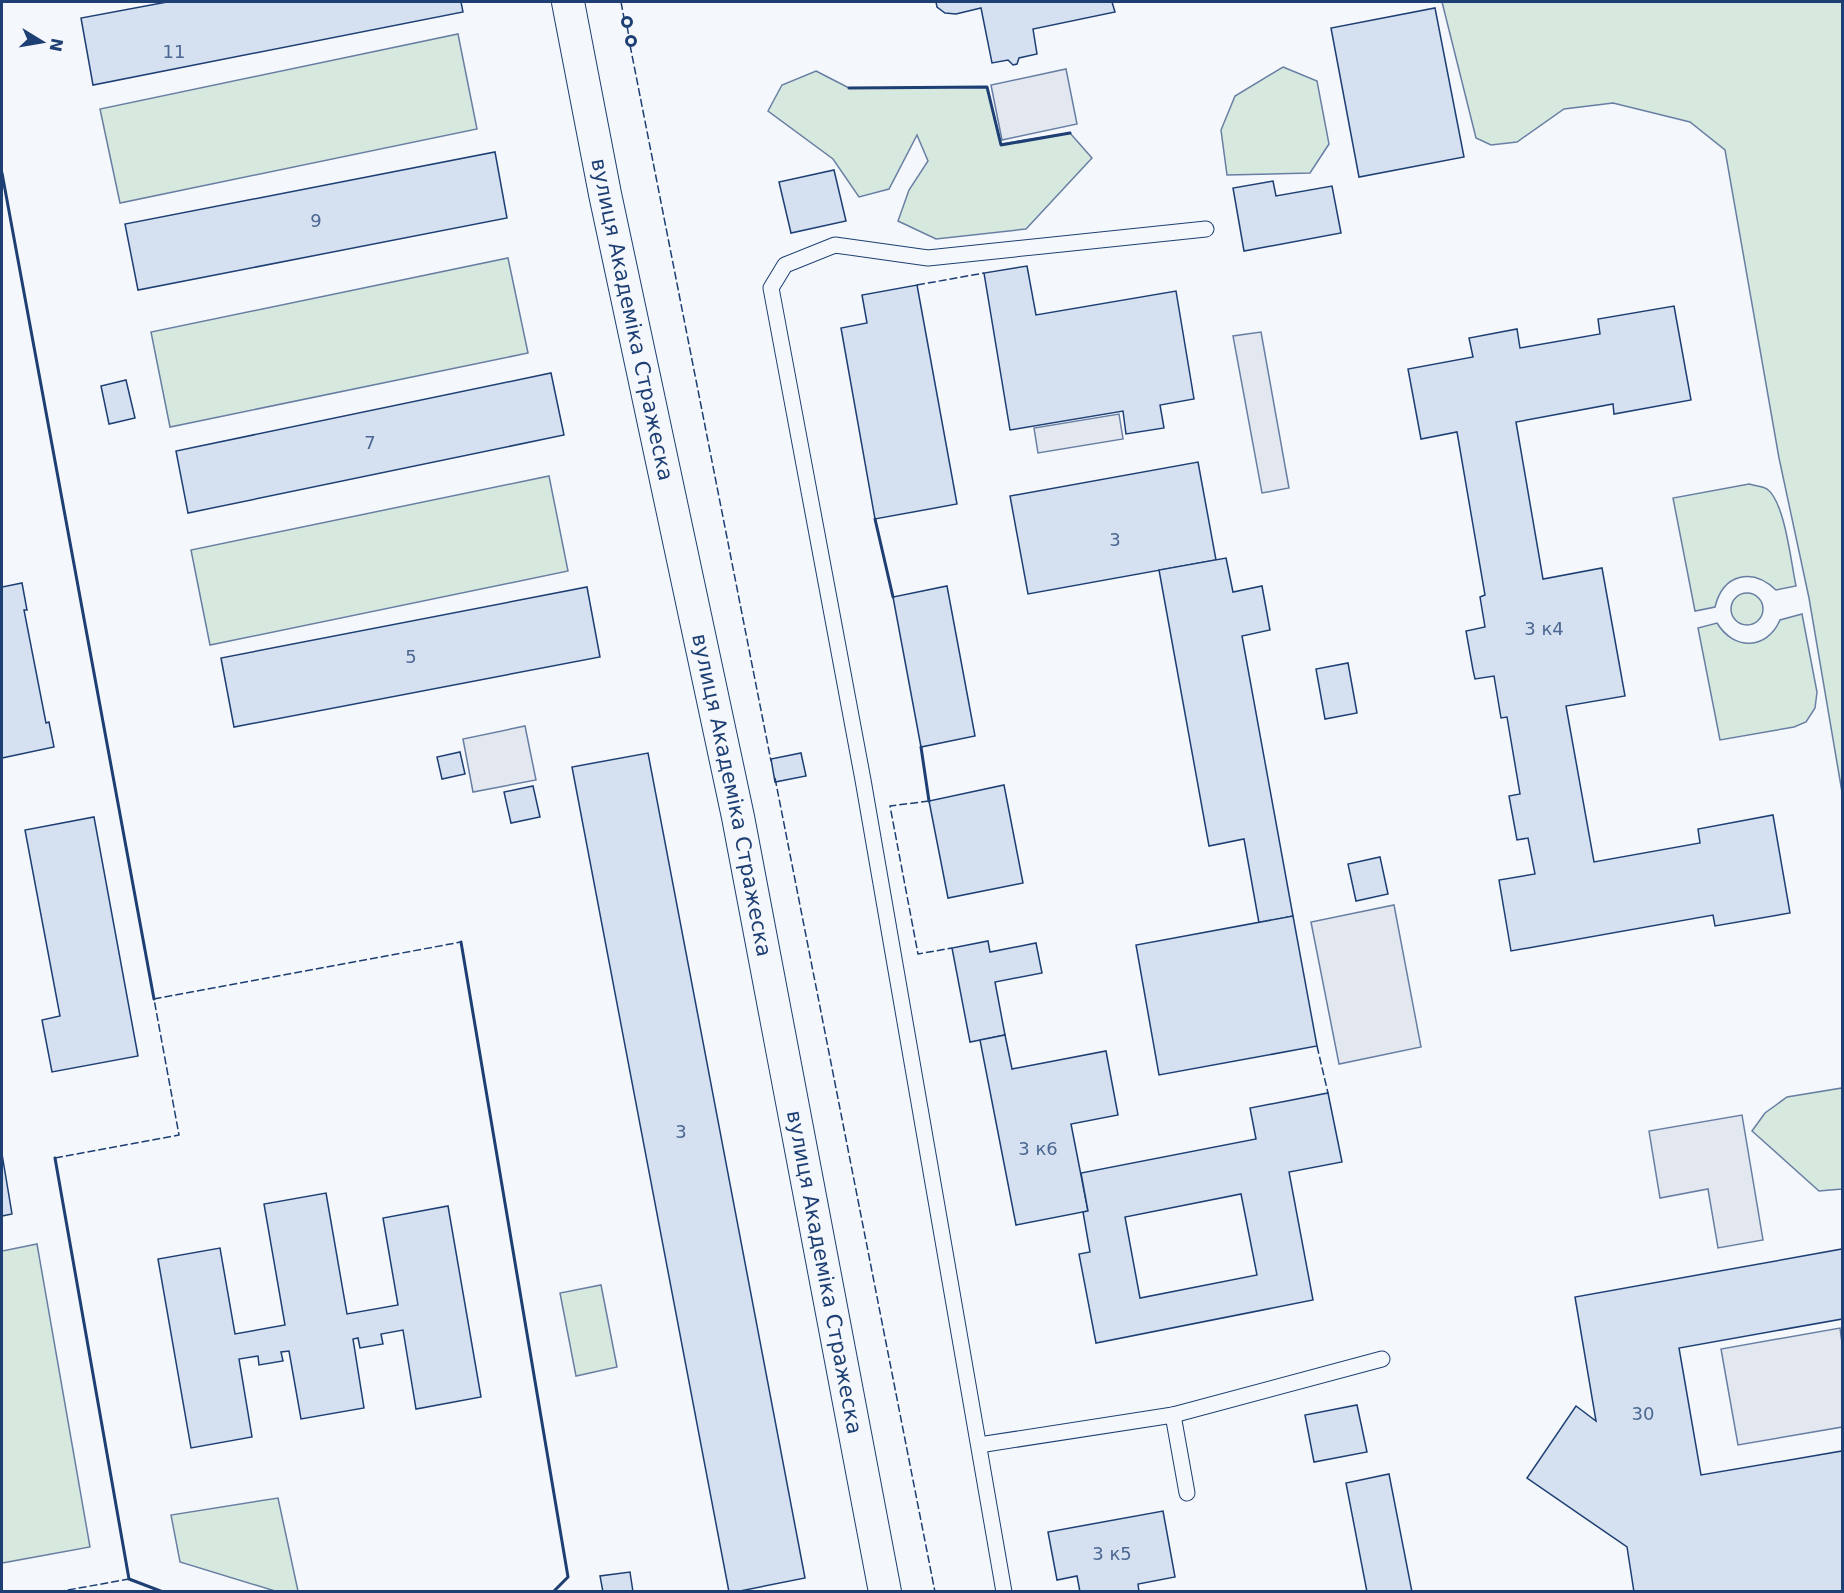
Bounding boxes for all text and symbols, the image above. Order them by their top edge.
north arrow [12,12,72,72]
text: N [46,36,67,53]
house number: 11 [163,41,185,62]
street label: вулиця Академіка Стражеска [586,156,678,483]
house number: 9 [310,210,322,231]
house number: 7 [364,432,376,453]
house number: 3 [1109,529,1121,550]
house number: 3 к4 [1524,618,1564,639]
street label: вулиця Академіка Стражеска [687,632,776,959]
house number: 5 [405,646,417,667]
street label: вулиця Академіка Стражеска [782,1108,867,1436]
house number: 3 [675,1121,687,1142]
house number: 3 к6 [1018,1138,1058,1159]
house number: 30 [1632,1403,1654,1424]
house number: 3 к5 [1092,1543,1132,1564]

